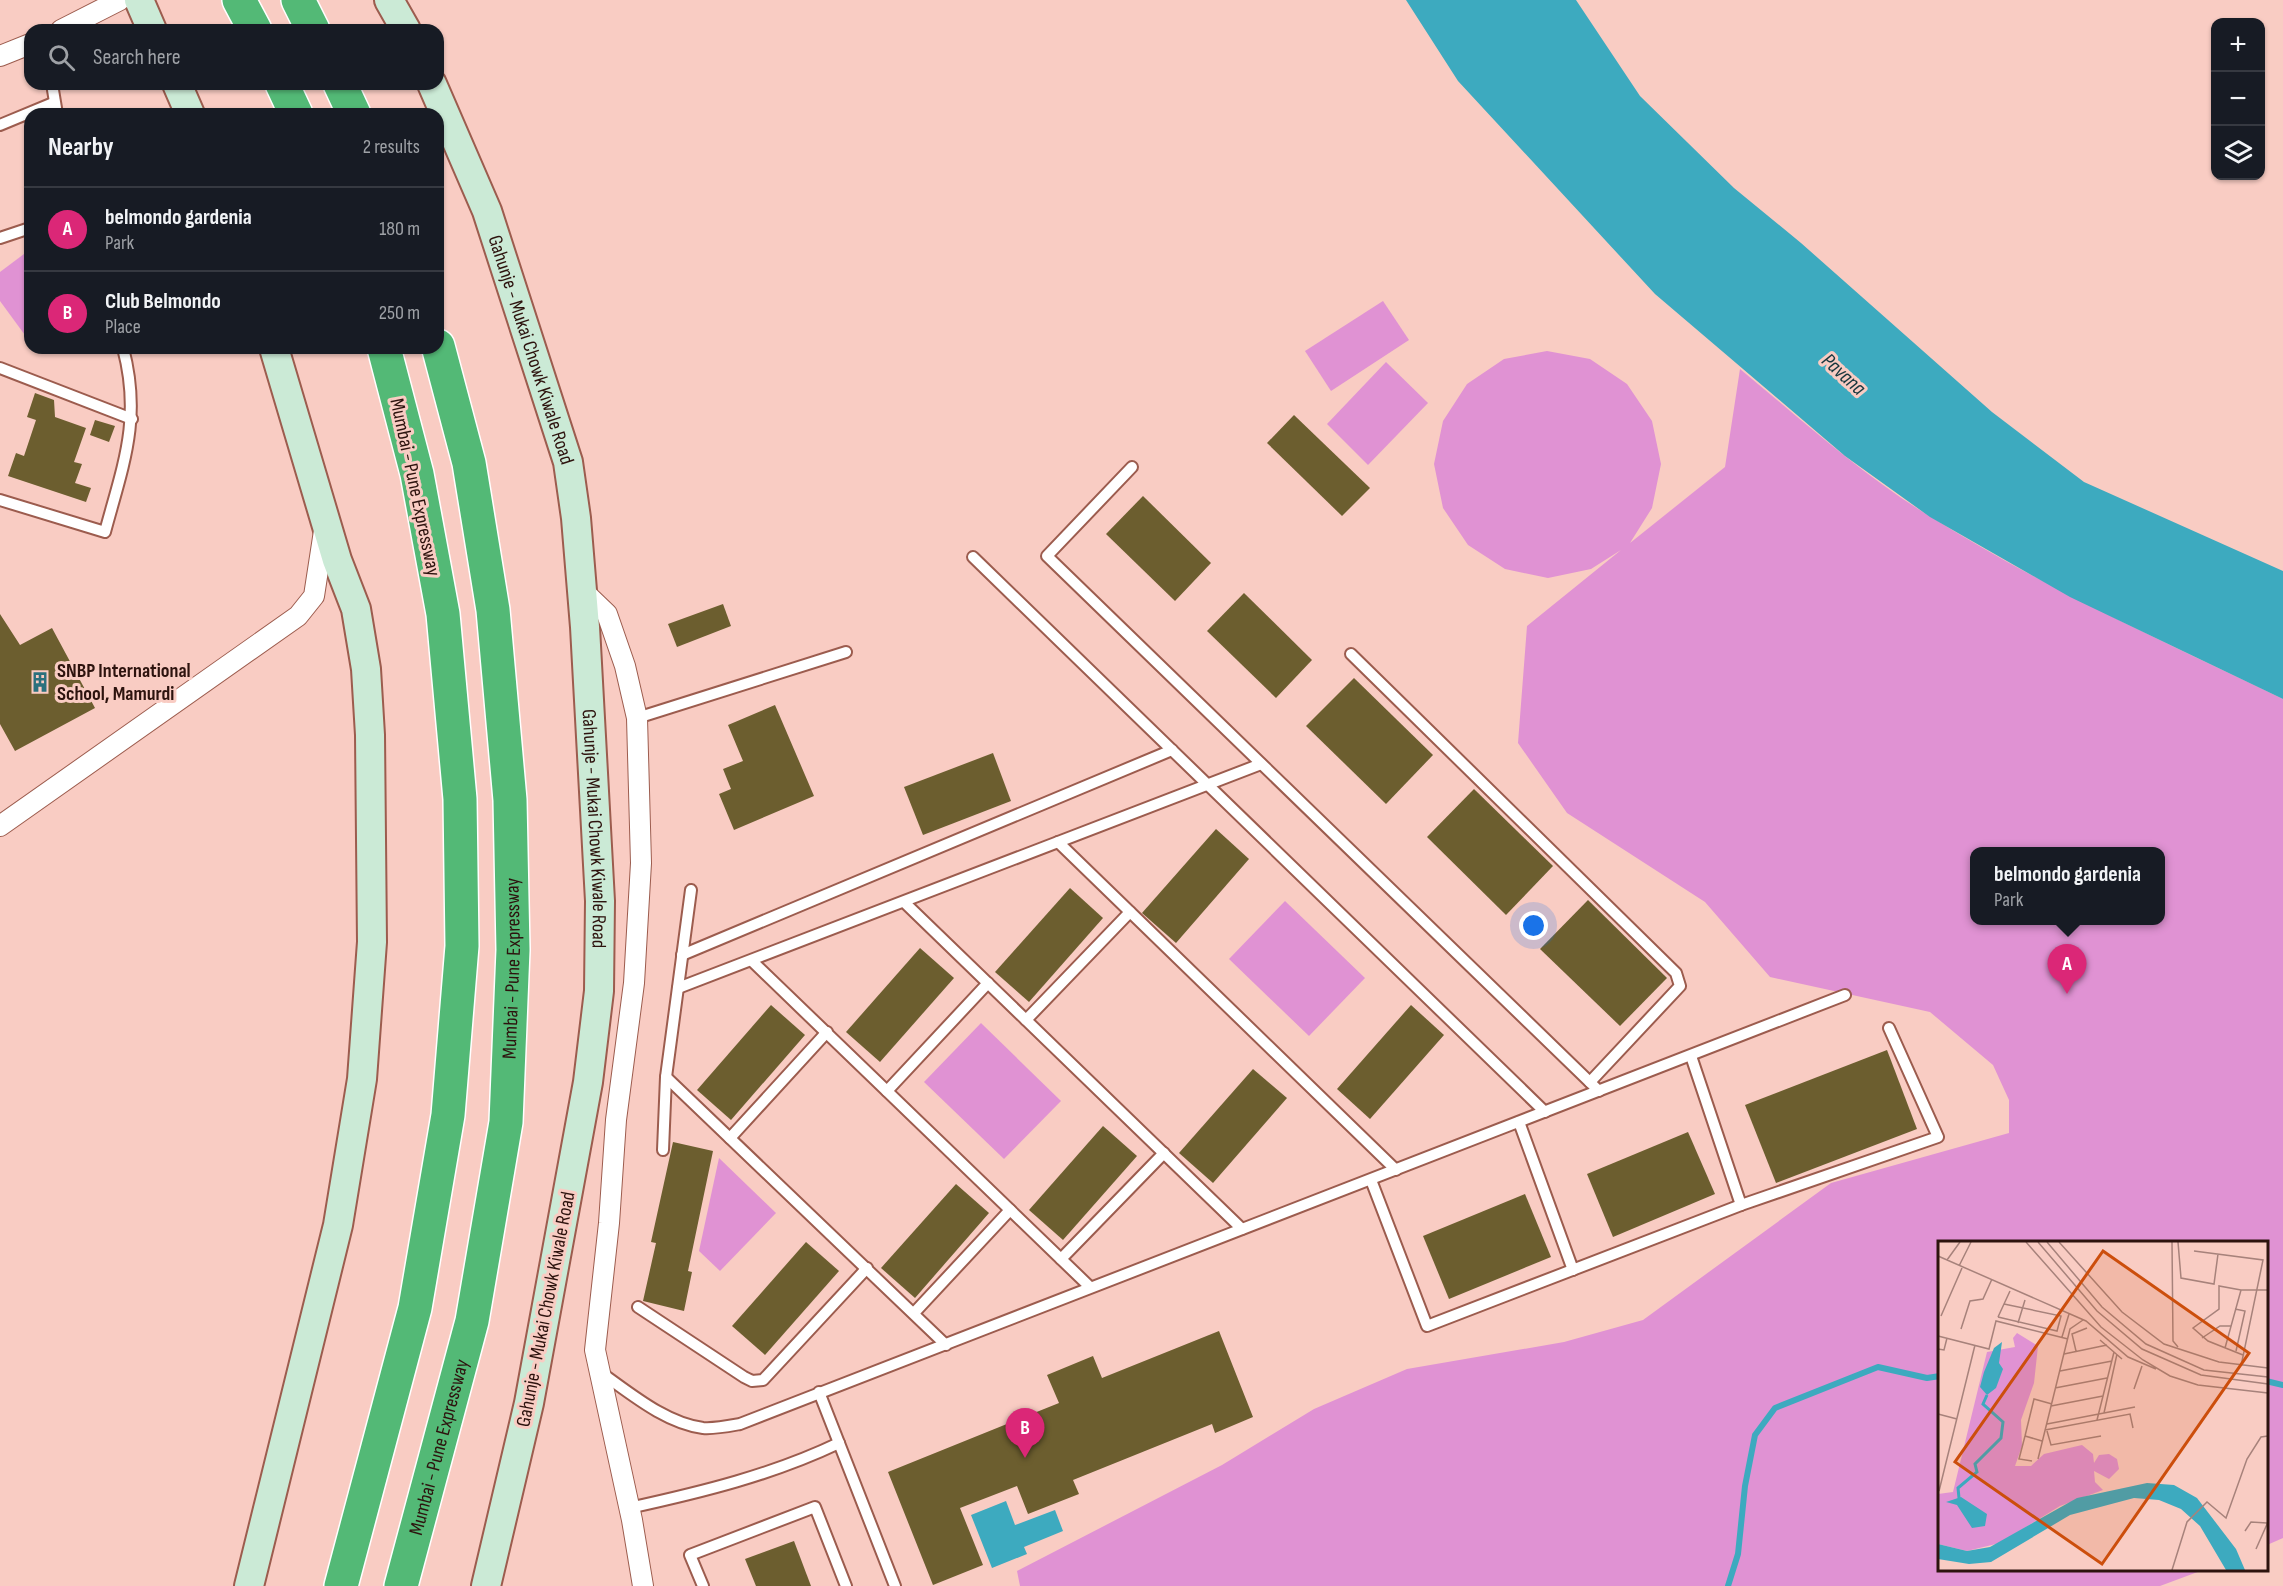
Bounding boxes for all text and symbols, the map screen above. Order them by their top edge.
map controls [2211,18,2265,180]
button: + [2211,18,2265,72]
search box [24,24,444,90]
icon: search [45,41,78,74]
text: Search here [93,44,180,71]
button: − [2211,72,2265,126]
button: layers [2211,126,2265,180]
text: Nearby [48,132,114,163]
text: 2 results [363,135,420,159]
text: belmondo gardenia [105,204,252,231]
text: A [63,217,72,241]
text: 180 m [379,217,420,241]
text: Park [105,231,134,255]
street label: Gahunje - Mukai Chowk Kiwale Road [483,232,579,467]
text: Club Belmondo [105,288,221,315]
text: B [63,301,72,325]
text: 250 m [379,301,420,325]
text: Place [105,315,141,339]
water label: Pavana [1816,348,1871,401]
street label: Mumbai - Pune Expressway [384,396,446,578]
place label: SNBP International School, Mamurdi [57,659,191,706]
building icon: SNBP International School, Mamurdi [28,670,52,694]
street label: Gahunje - Mukai Chowk Kiwale Road [577,708,611,948]
popup [1970,847,2165,925]
text: belmondo gardenia [1994,861,2141,888]
street label: Mumbai - Pune Expressway [498,877,526,1059]
text: Park [1994,888,2023,912]
your location [1519,911,1548,940]
pin: A [2048,944,2086,994]
street label: Gahunje - Mukai Chowk Kiwale Road [511,1190,581,1429]
inset map [1938,1241,2268,1571]
street label: Mumbai - Pune Expressway [404,1356,474,1538]
pin: B [1006,1408,1044,1458]

